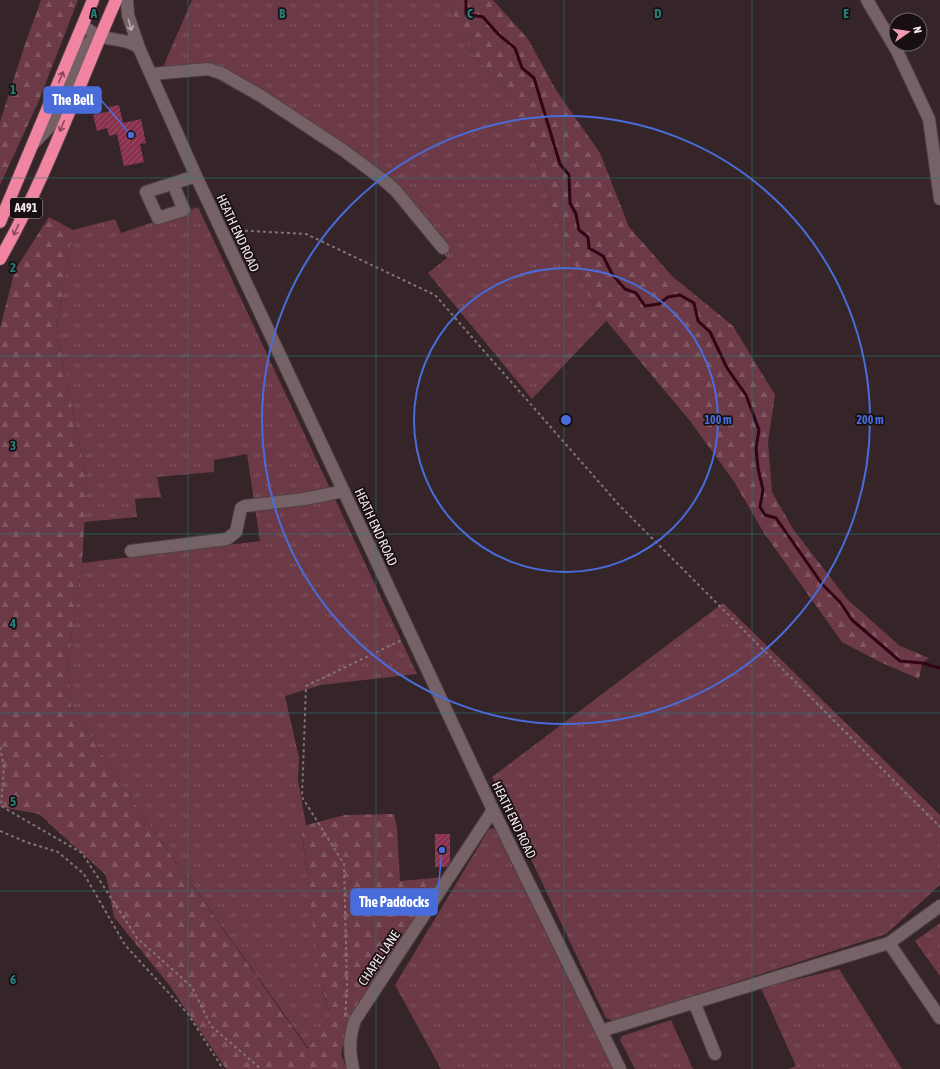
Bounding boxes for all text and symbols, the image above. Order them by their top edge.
text: A [90,6,98,21]
text: B [279,6,286,21]
text: C [467,6,473,21]
text: D [654,6,662,21]
text: E [843,6,849,21]
north arrow [888,12,928,52]
one-way arrow [127,18,134,31]
text: N [911,25,924,34]
one-way arrow [58,71,66,83]
text: 1 [10,82,16,97]
callout: The Bell [44,87,101,113]
text: The Bell [52,92,94,108]
one-way arrow [58,120,66,132]
street label: HEATH END ROAD [213,192,263,274]
road number: A491 [10,198,42,218]
one-way arrow [12,224,19,236]
text: 2 [10,260,16,275]
centre of rings [559,413,573,427]
text: 100 m [704,413,732,427]
text: 200 m [856,413,884,427]
text: 3 [10,438,16,453]
street label: HEATH END ROAD [351,486,401,568]
text: 4 [9,616,16,631]
street label: HEATH END ROAD [489,779,539,861]
text: 5 [10,794,16,809]
callout: The Paddocks [351,889,437,915]
text: The Paddocks [359,894,429,910]
street label: CHAPEL LANE [355,927,403,988]
text: 6 [10,972,16,987]

